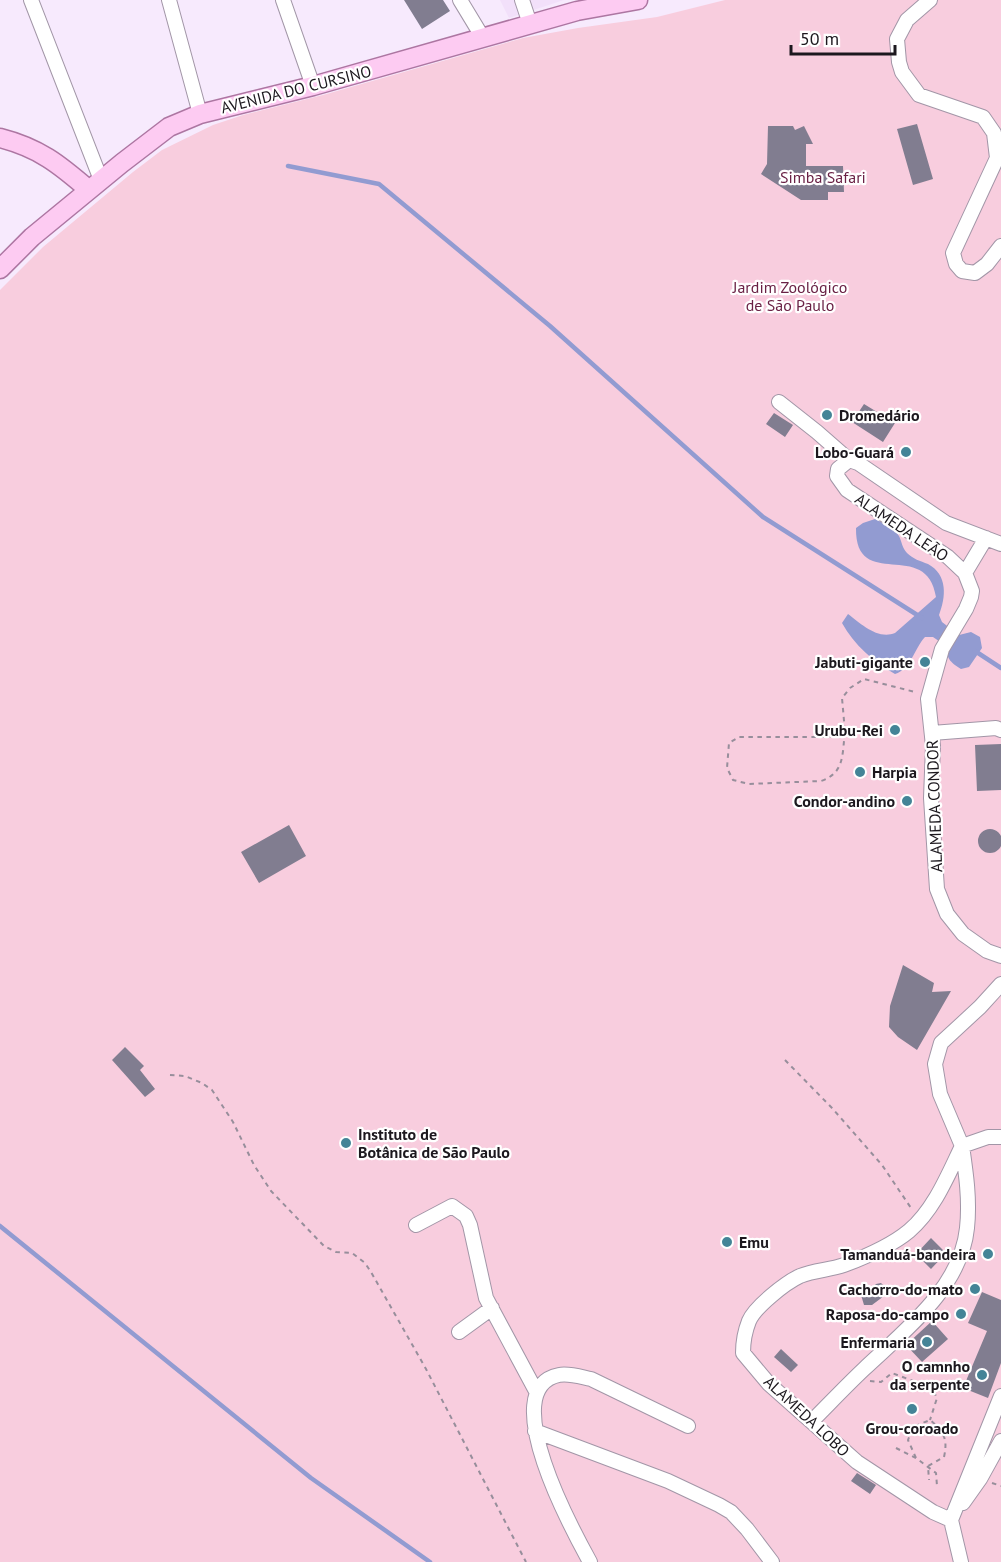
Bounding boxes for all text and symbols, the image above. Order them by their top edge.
scale bar [791,18,894,56]
text: 50 m [800,27,839,50]
street label: AVENIDA DO CURSINO [219,61,373,117]
park label: Simba Safari [780,167,866,187]
park label: Jardim Zoológico de São Paulo [732,277,847,315]
place label: Dromedário [839,405,920,425]
marker: Dromedário [820,408,834,422]
place label: Lobo-Guará [815,442,894,462]
marker: Lobo-Guará [899,445,913,459]
street label: ALAMEDA LEÃO [852,488,952,566]
place label: Jabuti-gigante [814,652,913,672]
marker: Jabuti-gigante [918,655,932,669]
place label: Urubu-Rei [815,720,883,740]
marker: Urubu-Rei [888,723,902,737]
street label: ALAMEDA CONDOR [922,739,946,873]
place label: Harpia [872,762,917,782]
marker: Harpia [853,765,867,779]
place label: Condor-andino [794,791,895,811]
marker: Condor-andino [900,794,914,808]
place label: Instituto de Botânica de São Paulo [358,1124,510,1162]
marker: Instituto de Botânica de São Paulo [339,1136,353,1150]
place label: Emu [739,1232,769,1252]
marker: Emu [720,1235,734,1249]
place label: Tamanduá-bandeira [840,1244,976,1264]
marker: Tamanduá-bandeira [981,1247,995,1261]
place label: Cachorro-do-mato [839,1279,963,1299]
marker: Cachorro-do-mato [968,1282,982,1296]
place label: Raposa-do-campo [826,1304,949,1324]
marker: Raposa-do-campo [954,1307,968,1321]
place label: Enfermaria [840,1332,915,1352]
marker: Enfermaria [920,1335,934,1349]
place label: O camnho da serpente [890,1356,970,1394]
marker: O camnho da serpente [975,1368,989,1382]
street label: ALAMEDA LOBO [760,1371,854,1461]
marker: Grou-coroado [905,1402,919,1416]
place label: Grou-coroado [866,1418,959,1438]

